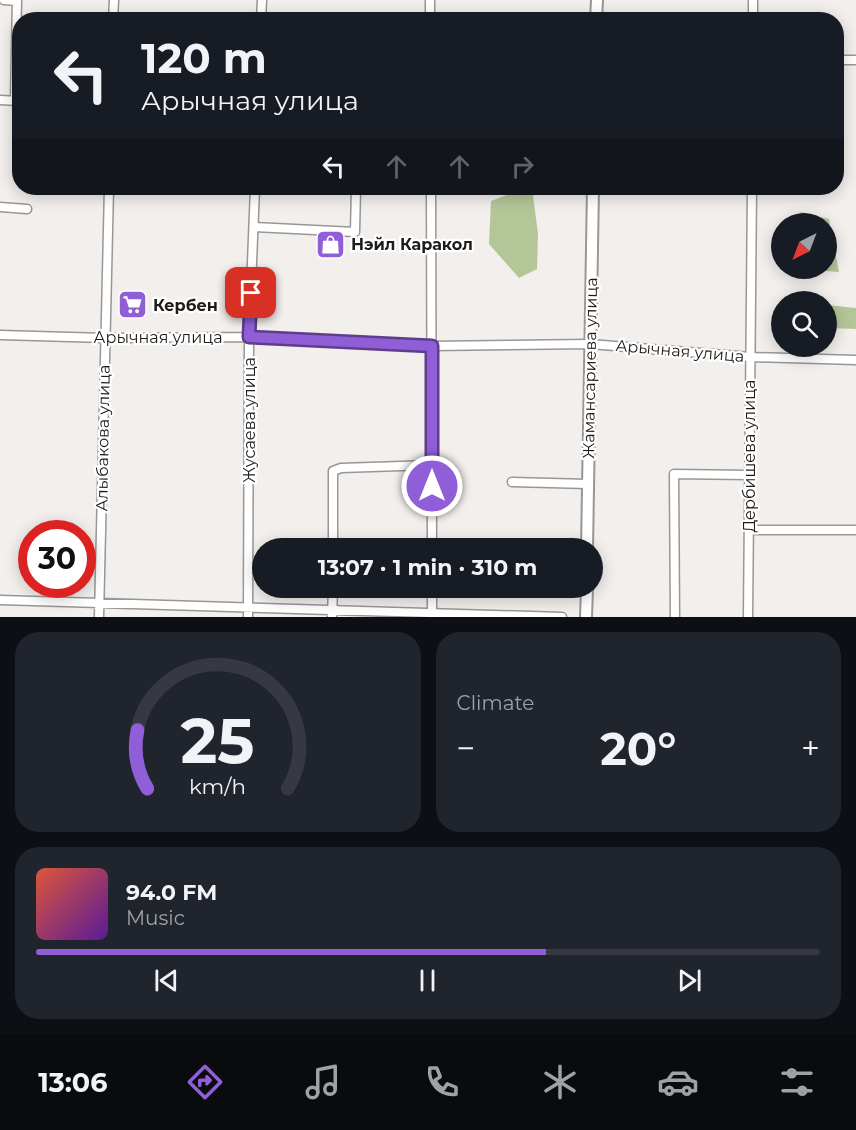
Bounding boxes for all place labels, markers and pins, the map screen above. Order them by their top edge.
shop icon: Нэйл Каракол [314,228,346,260]
place label: Нэйл Каракол [351,235,473,254]
pin [225,267,276,318]
supermarket icon: Кербен [116,289,148,321]
place label: Кербен [153,296,218,315]

